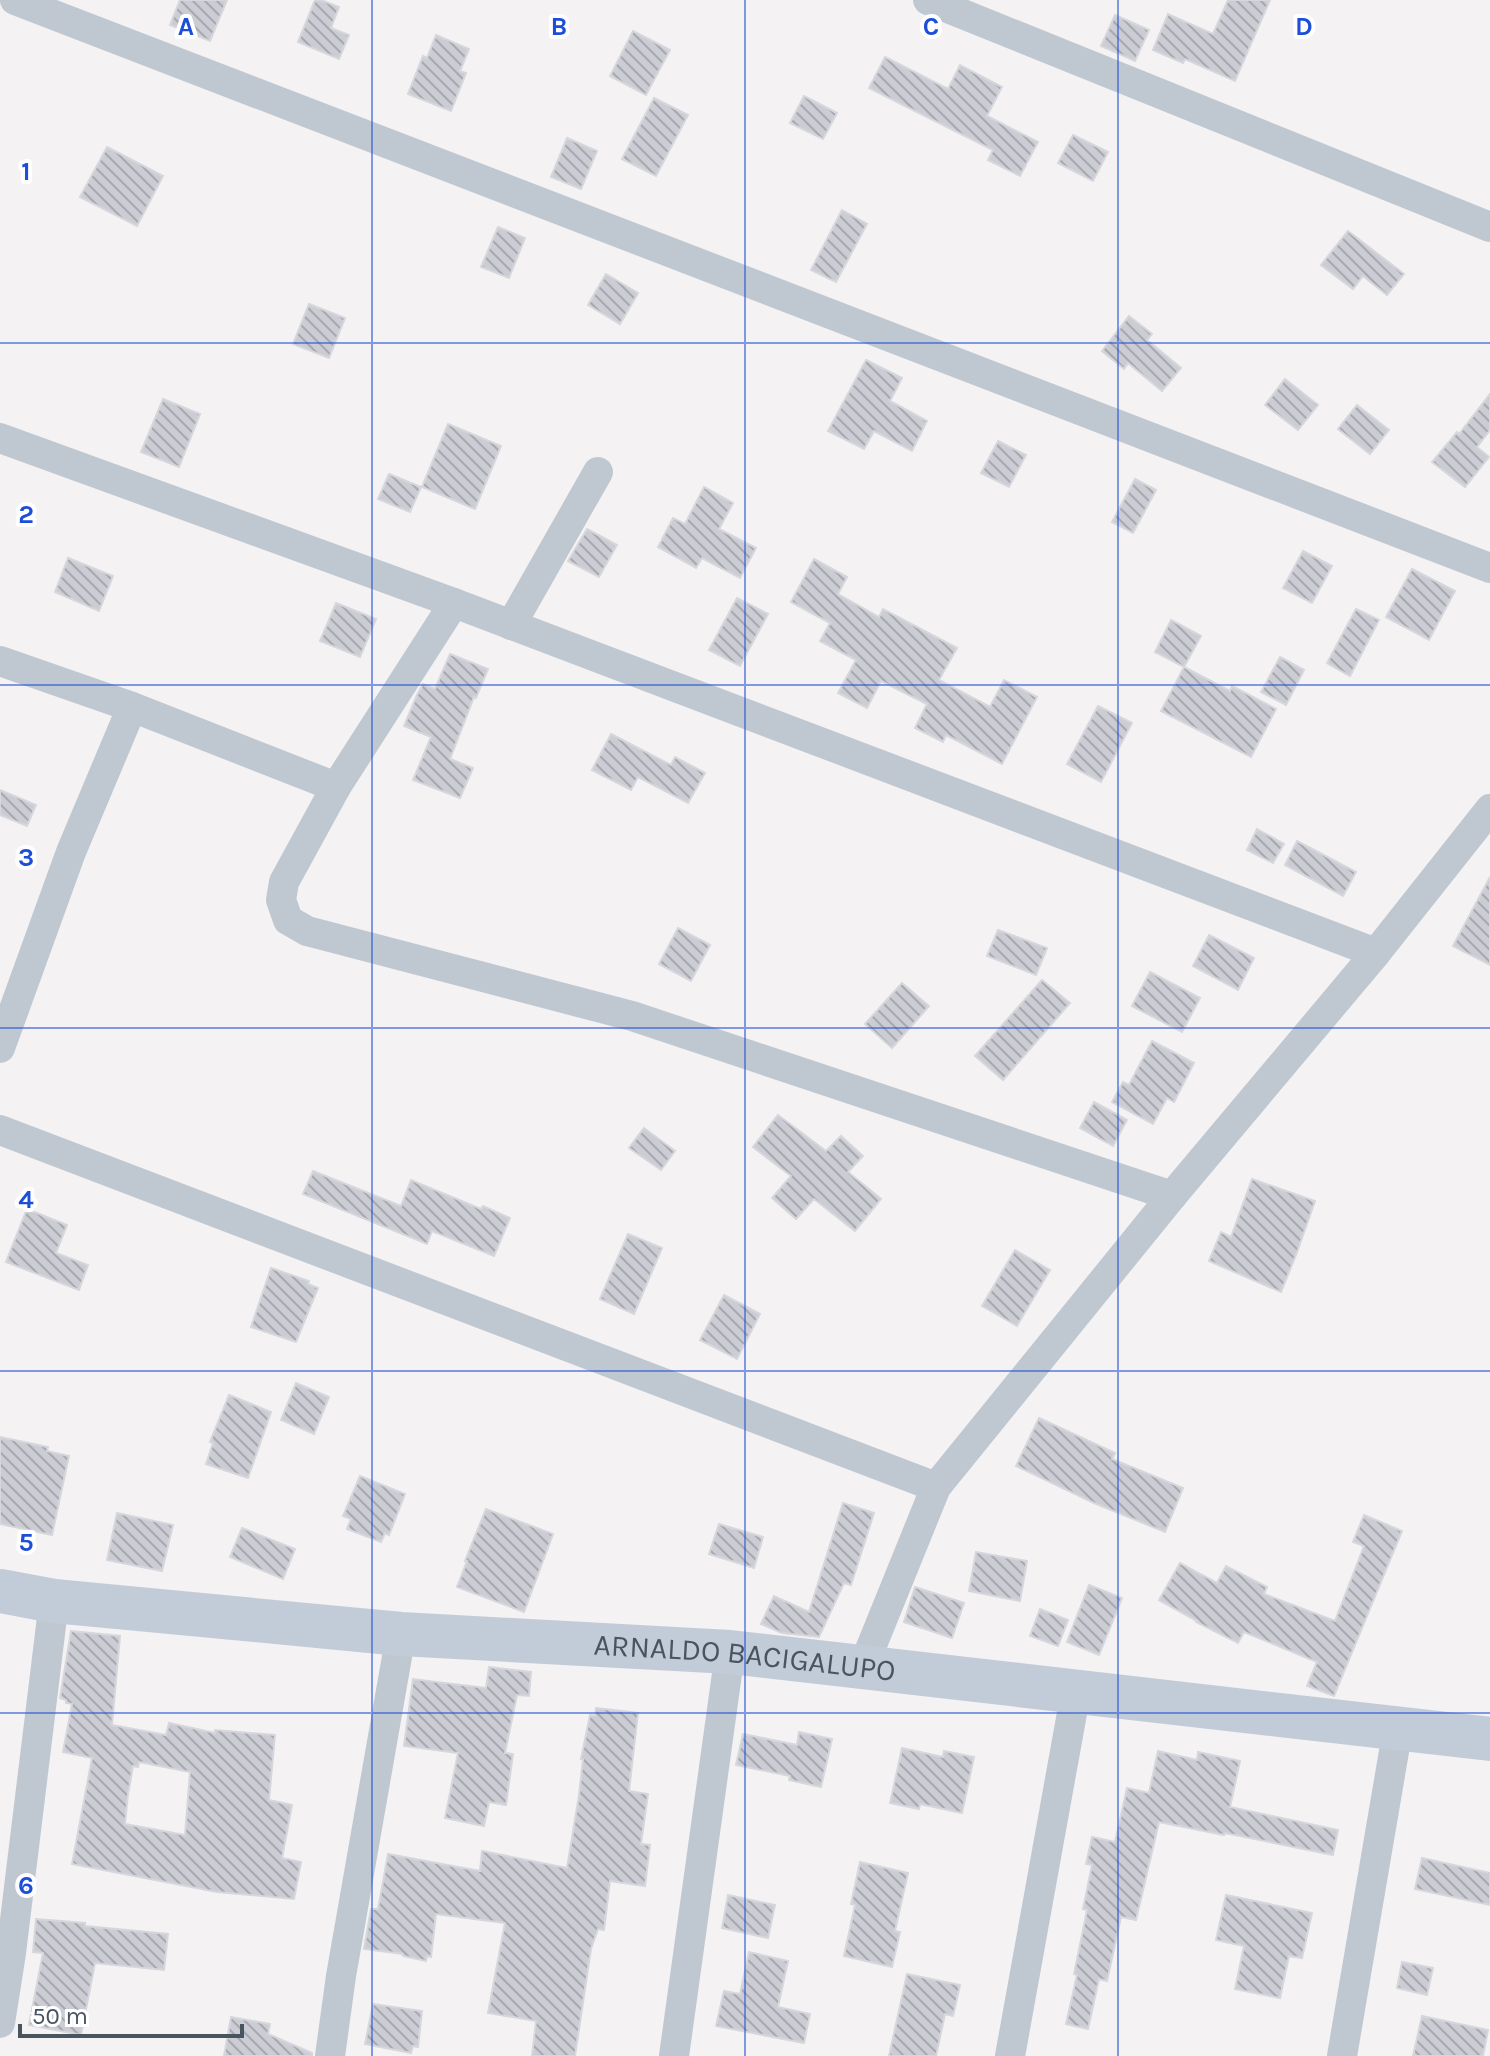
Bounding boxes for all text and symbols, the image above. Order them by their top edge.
text: A [178,11,194,42]
text: B [551,11,567,42]
text: C [923,11,939,42]
text: D [1295,11,1313,42]
text: 1 [21,156,31,187]
text: 2 [18,499,34,530]
text: 3 [18,842,34,873]
text: 4 [18,1184,34,1215]
text: 5 [18,1527,34,1558]
street label: ARNALDO BACIGALUPO [593,1627,897,1689]
text: 6 [18,1870,34,1901]
scale bar [20,1988,242,2038]
text: 50 m [32,2002,88,2030]

